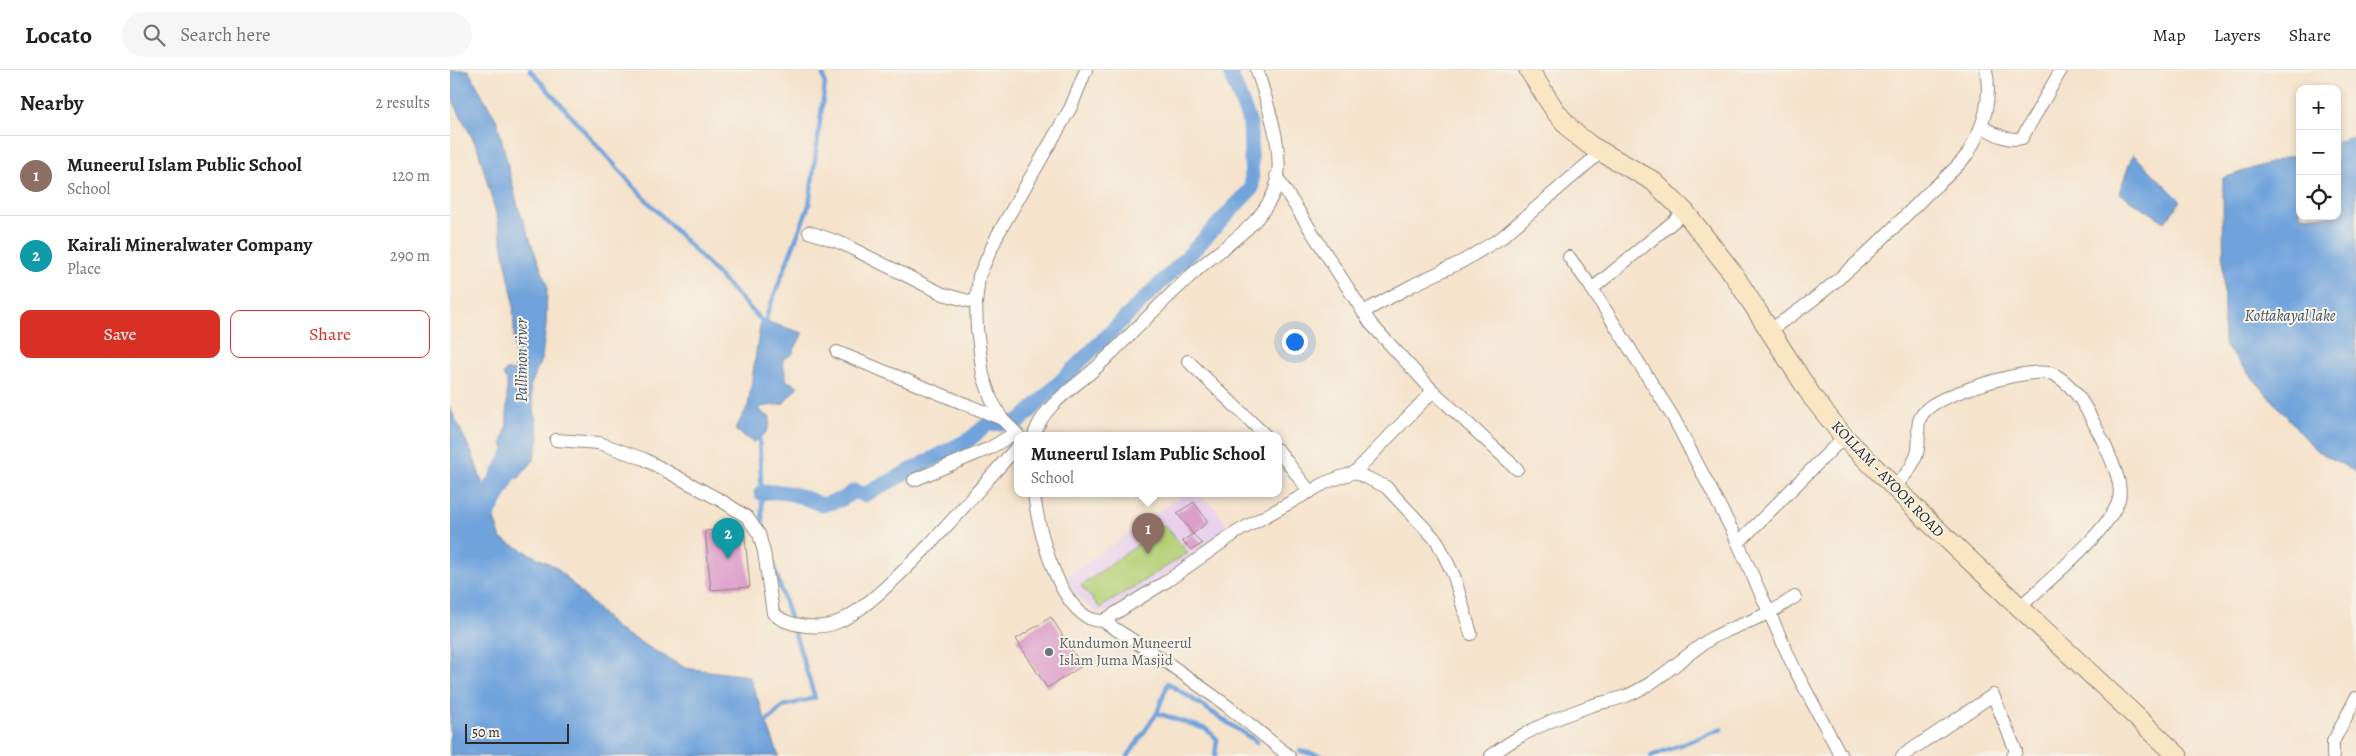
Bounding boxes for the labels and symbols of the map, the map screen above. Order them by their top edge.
water label: Kottakayal lake [2245,305,2336,327]
water label: Pallimon river [511,318,533,402]
your location [1282,329,1308,355]
street label: KOLLAM - AYOOR ROAD [1827,416,1949,542]
pin: 1 [1132,513,1164,554]
pin: 2 [712,518,744,559]
place label: Kundumon Muneerul Islam Juma Masjid [1059,633,1192,670]
marker: Kundumon Muneerul Islam Juma Masjid [1043,646,1055,658]
scale bar [465,721,569,744]

